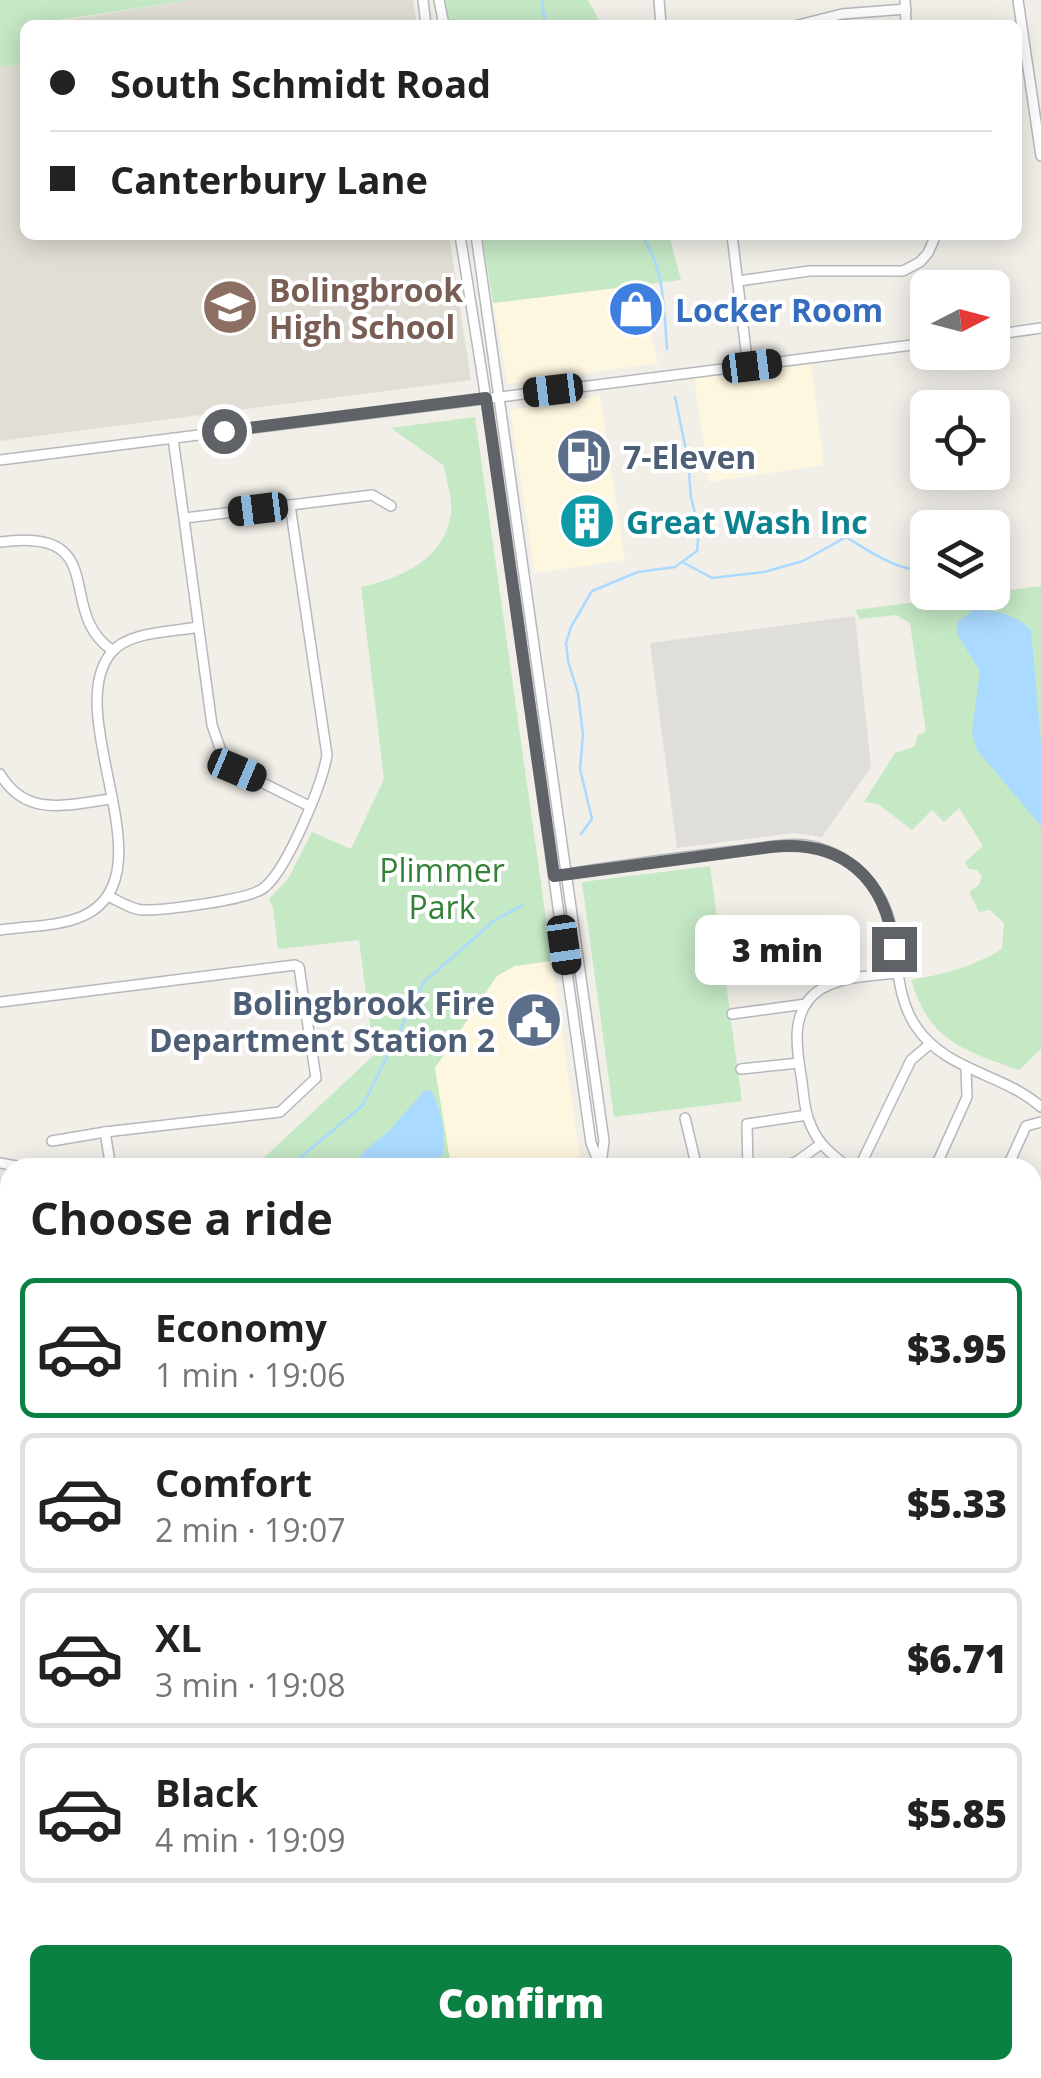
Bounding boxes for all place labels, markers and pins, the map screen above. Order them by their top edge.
place label: Bolingbrook High School [269,268,463,348]
school or university icon: Bolingbrook High School [200,277,260,337]
shop icon: Locker Room [606,279,666,339]
place label: Locker Room [675,288,883,331]
fuel station icon: 7-Eleven [554,426,614,486]
place label: 7-Eleven [623,435,756,478]
building icon: Great Wash Inc [557,491,617,551]
place label: Great Wash Inc [626,500,868,543]
place label: Bolingbrook Fire Department Station 2 [149,981,495,1061]
public building icon: Bolingbrook Fire Department Station 2 [504,990,564,1050]

